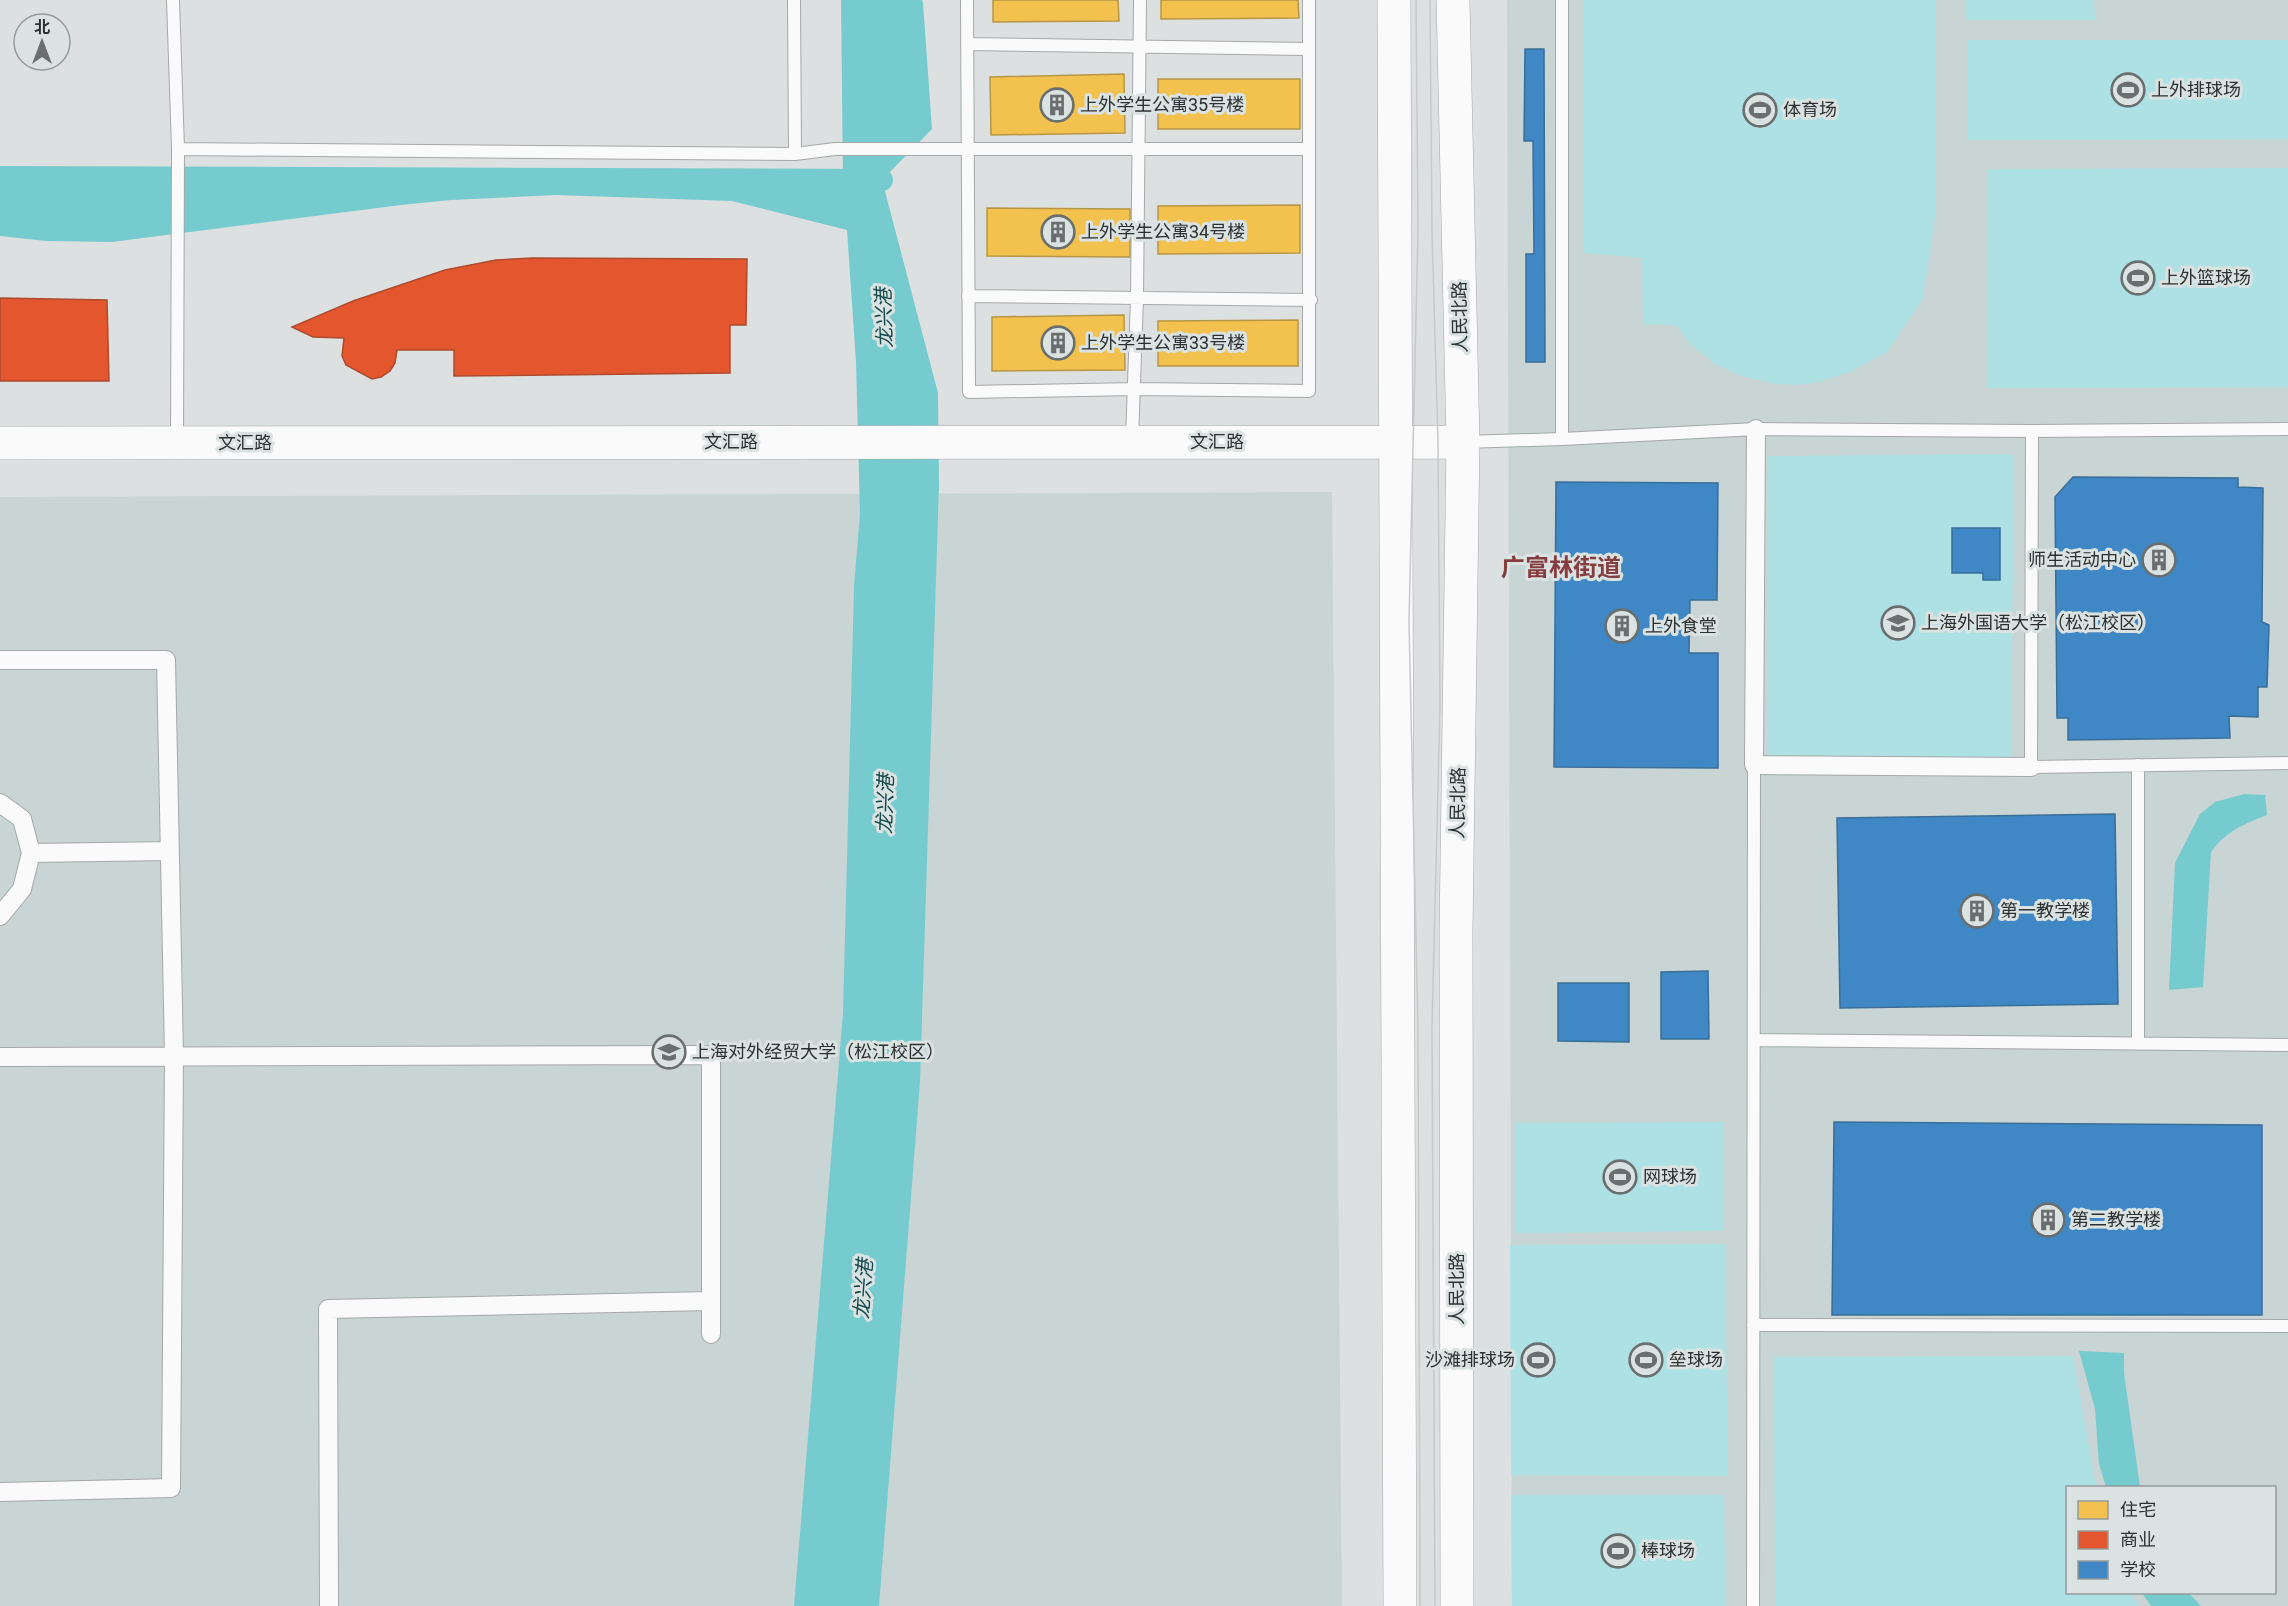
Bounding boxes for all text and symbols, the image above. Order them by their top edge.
north arrow [12,12,72,72]
text: 北 [34,18,50,37]
sports icon: 上外排球场 [2110,72,2146,108]
place label: 上外排球场 [2151,79,2241,100]
building icon: 上外学生公寓35号楼 [1039,87,1075,123]
sports icon: 体育场 [1742,92,1778,128]
place label: 上外学生公寓35号楼 [1080,94,1244,115]
place label: 体育场 [1783,99,1837,120]
building icon: 上外学生公寓34号楼 [1040,214,1076,250]
place label: 上外学生公寓34号楼 [1081,221,1245,242]
sports icon: 上外篮球场 [2120,260,2156,296]
place label: 上外篮球场 [2161,267,2251,288]
street label: 人民北路 [1448,281,1471,353]
water label: 龙兴港 [871,285,897,348]
building icon: 上外学生公寓33号楼 [1040,325,1076,361]
place label: 上外学生公寓33号楼 [1081,332,1245,353]
street label: 文汇路 [704,431,758,452]
street label: 文汇路 [1190,431,1244,452]
street label: 文汇路 [218,432,272,453]
building icon: 师生活动中心 [2141,542,2177,578]
place label: 师生活动中心 [2028,549,2136,570]
district label: 广富林街道 [1501,554,1621,582]
school or university icon: 上海外国语大学（松江校区） [1880,605,1916,641]
building icon: 上外食堂 [1604,608,1640,644]
place label: 上海外国语大学（松江校区） [1921,612,2155,633]
place label: 上外食堂 [1645,615,1717,636]
street label: 人民北路 [1446,767,1469,839]
water label: 龙兴港 [872,771,898,834]
building icon: 第一教学楼 [1959,893,1995,929]
place label: 第一教学楼 [2000,900,2090,921]
school or university icon: 上海对外经贸大学（松江校区） [651,1034,687,1070]
place label: 上海对外经贸大学（松江校区） [692,1041,944,1062]
sports icon: 网球场 [1602,1159,1638,1195]
place label: 网球场 [1643,1166,1697,1187]
building icon: 第二教学楼 [2030,1202,2066,1238]
place label: 第二教学楼 [2071,1209,2161,1230]
street label: 人民北路 [1446,1253,1467,1325]
water label: 龙兴港 [849,1255,877,1320]
sports icon: 沙滩排球场 [1520,1342,1556,1378]
sports icon: 垒球场 [1628,1342,1664,1378]
place label: 沙滩排球场 [1425,1349,1515,1370]
place label: 垒球场 [1669,1349,1723,1370]
legend [2066,1486,2276,1594]
text: 住宅 [2120,1499,2156,1520]
text: 商业 [2120,1529,2156,1550]
sports icon: 棒球场 [1600,1533,1636,1569]
place label: 棒球场 [1641,1540,1695,1561]
text: 学校 [2120,1559,2156,1580]

